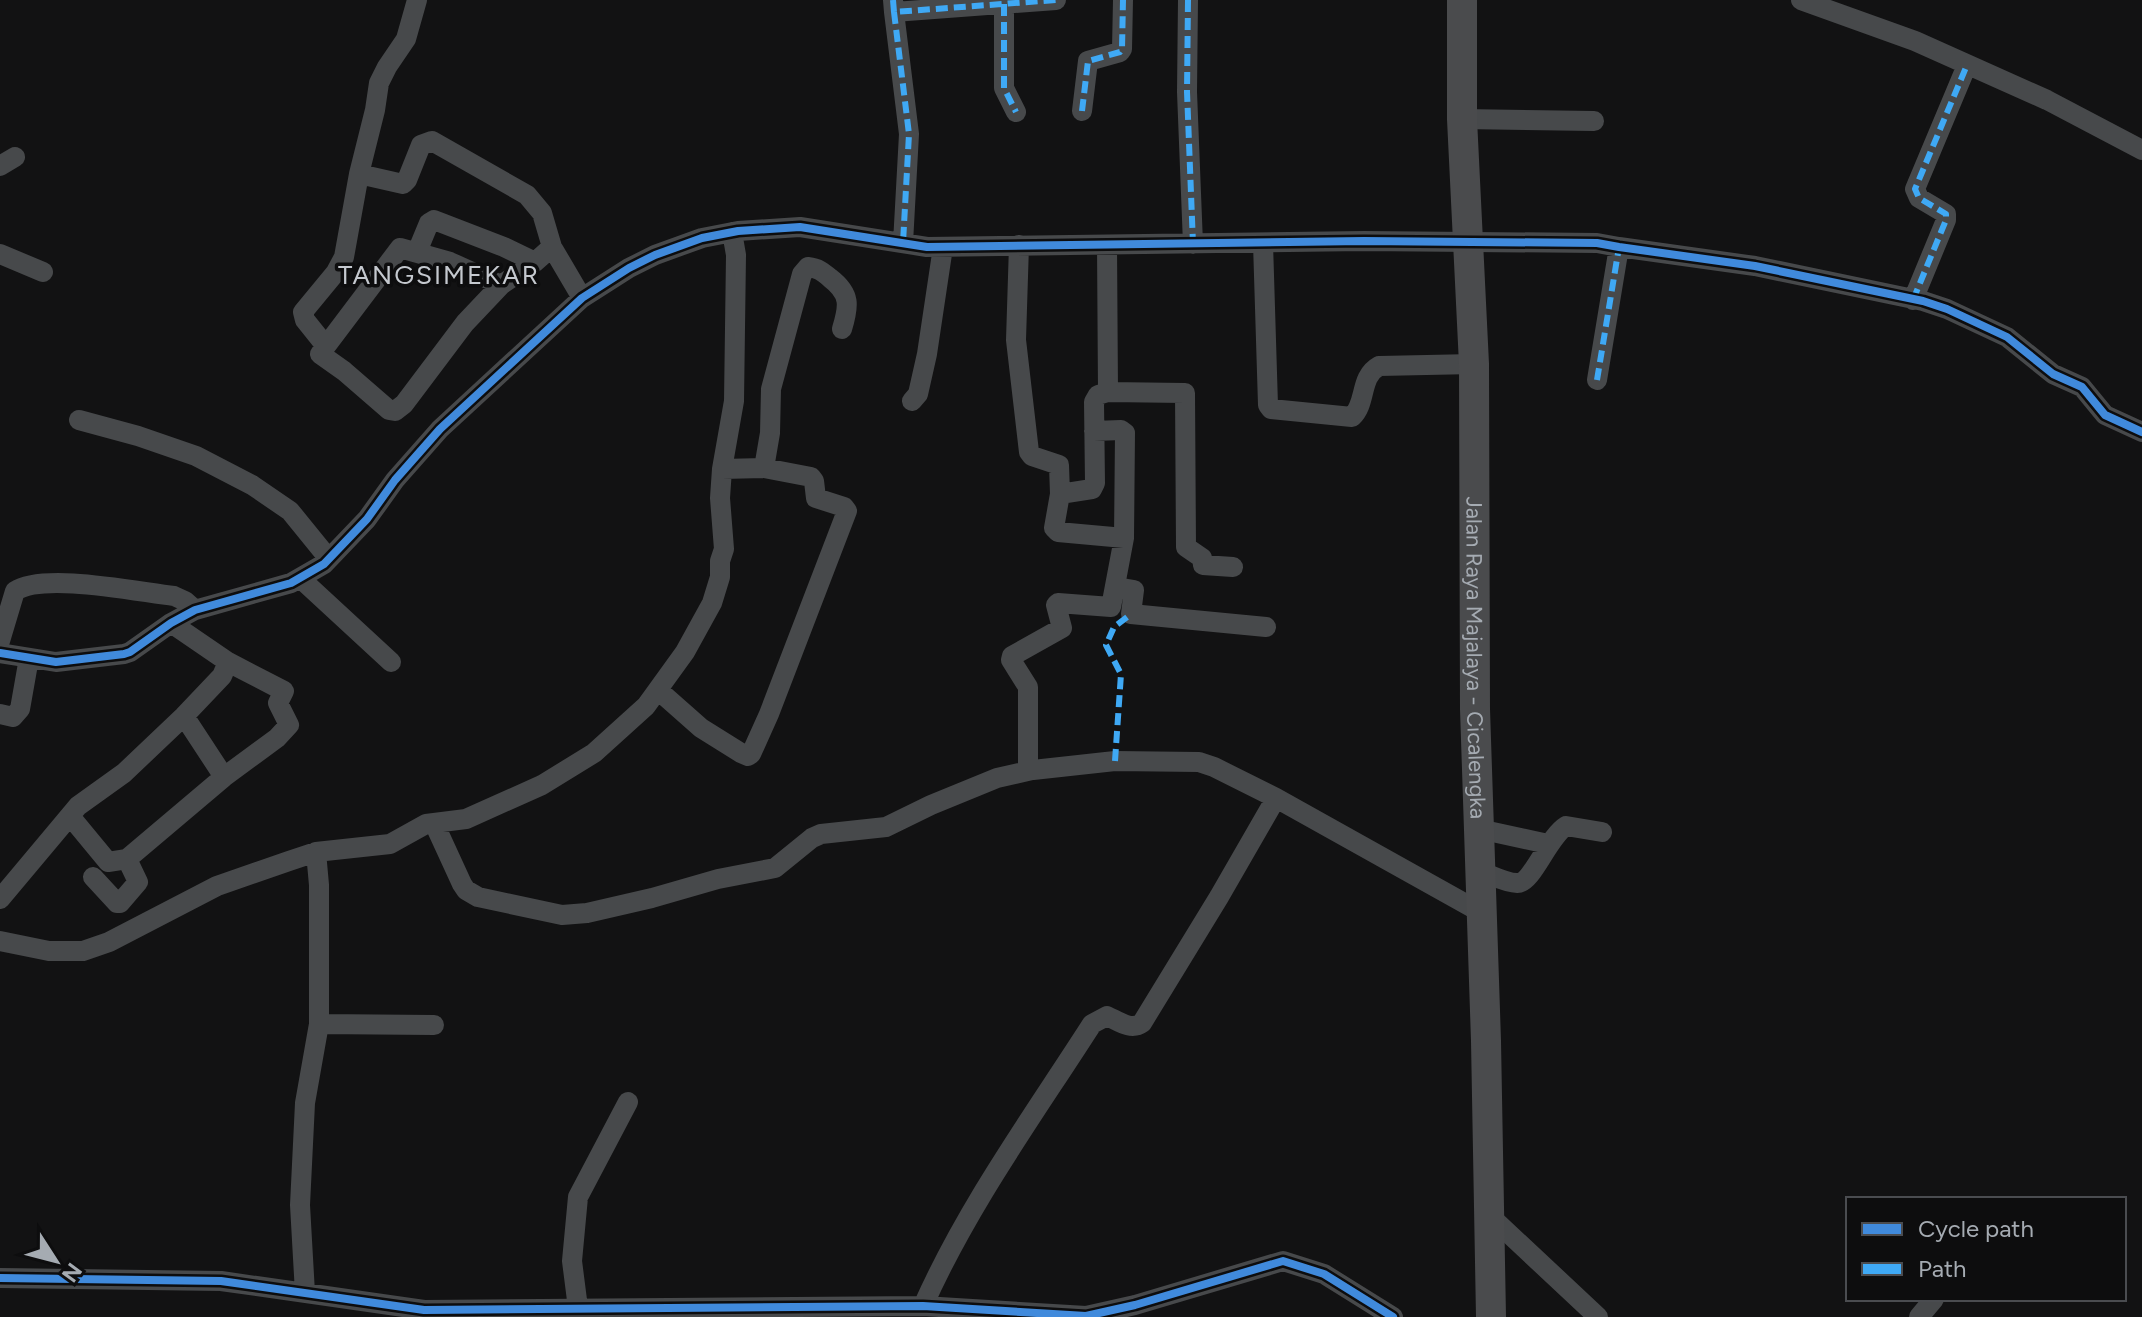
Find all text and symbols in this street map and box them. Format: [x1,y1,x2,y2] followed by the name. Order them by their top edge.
[338,259,540,291] district label: TANGSIMEKAR
[1460,496,1492,819] street label: Jalan Raya Majalaya - Cicalengka
[1846,1197,2126,1301] legend
[1918,1214,2034,1243] text: Cycle path
[16,1221,96,1301] north arrow
[1918,1254,1966,1283] text: Path
[56,1258,88,1287] text: N

